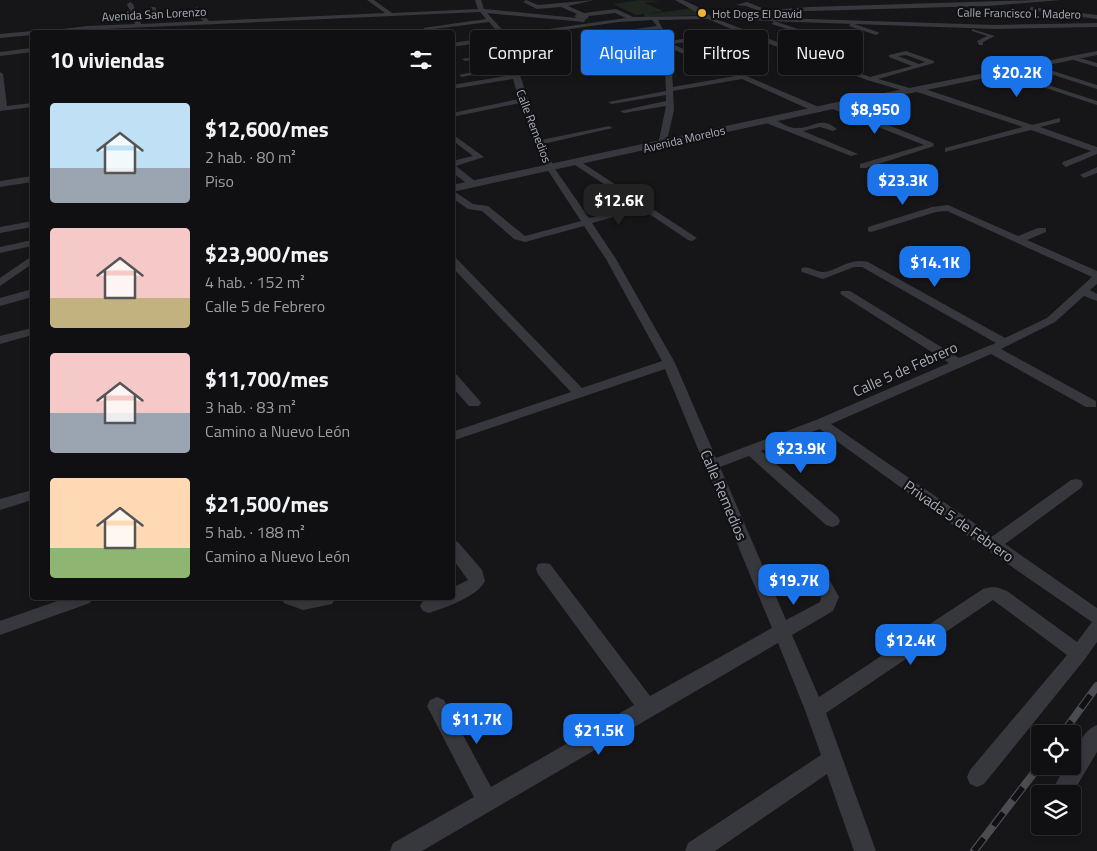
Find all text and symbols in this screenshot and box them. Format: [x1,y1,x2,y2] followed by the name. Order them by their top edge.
[101,2,207,26] street label: Avenida San Lorenzo
[957,2,1081,24] street label: Calle Francisco I. Madero
[712,4,802,23] place label: Hot Dogs El David
[696,7,708,19] marker: Hot Dogs El David
[470,30,571,75] chip: Comprar
[581,30,674,75] chip: Alquilar
[684,30,768,75] chip: Filtros
[778,30,863,75] chip: Nuevo
[50,44,164,76] text: 10 viviendas
[407,46,435,74] icon: filters
[976,56,1058,98] pin: $20.2K
[992,60,1042,84] text: $20.2K
[511,87,557,166] street label: Calle Remedios
[834,92,916,135] pin: $8,950
[850,97,900,121] text: $8,950
[205,113,329,145] text: $12,600/mes
[641,120,727,158] street label: Avenida Morelos
[90,123,150,183] icon: home
[205,145,296,169] text: 2 hab. · 80 m²
[862,164,944,206] pin: $23.3K
[878,168,928,192] text: $23.3K
[205,169,234,193] text: Piso
[578,184,660,226] pin: $12.6K
[594,188,644,212] text: $12.6K
[205,238,329,270] text: $23,900/mes
[894,246,976,288] pin: $14.1K
[90,248,150,308] icon: home
[910,250,960,274] text: $14.1K
[205,270,305,294] text: 4 hab. · 152 m²
[205,294,325,318] text: Calle 5 de Febrero
[849,336,961,402] street label: Calle 5 de Febrero
[205,363,329,395] text: $11,700/mes
[90,373,150,433] icon: home
[205,395,296,419] text: 3 hab. · 83 m²
[205,419,350,443] text: Camino a Nuevo León
[760,432,842,474] pin: $23.9K
[776,436,826,460] text: $23.9K
[695,446,753,544] street label: Calle Remedios
[899,474,1019,568] street label: Privada 5 de Febrero
[205,488,329,520] text: $21,500/mes
[90,498,150,558] icon: home
[205,520,305,544] text: 5 hab. · 188 m²
[205,544,350,568] text: Camino a Nuevo León
[753,564,835,606] pin: $19.7K
[769,568,819,592] text: $19.7K
[870,624,952,666] pin: $12.4K
[886,628,936,652] text: $12.4K
[436,702,518,745] pin: $11.7K
[452,707,502,731] text: $11.7K
[558,714,640,756] pin: $21.5K
[574,718,624,742] text: $21.5K
[1031,725,1081,835] map controls
[1031,725,1081,775] button: locate
[1031,785,1081,835] button: layers

